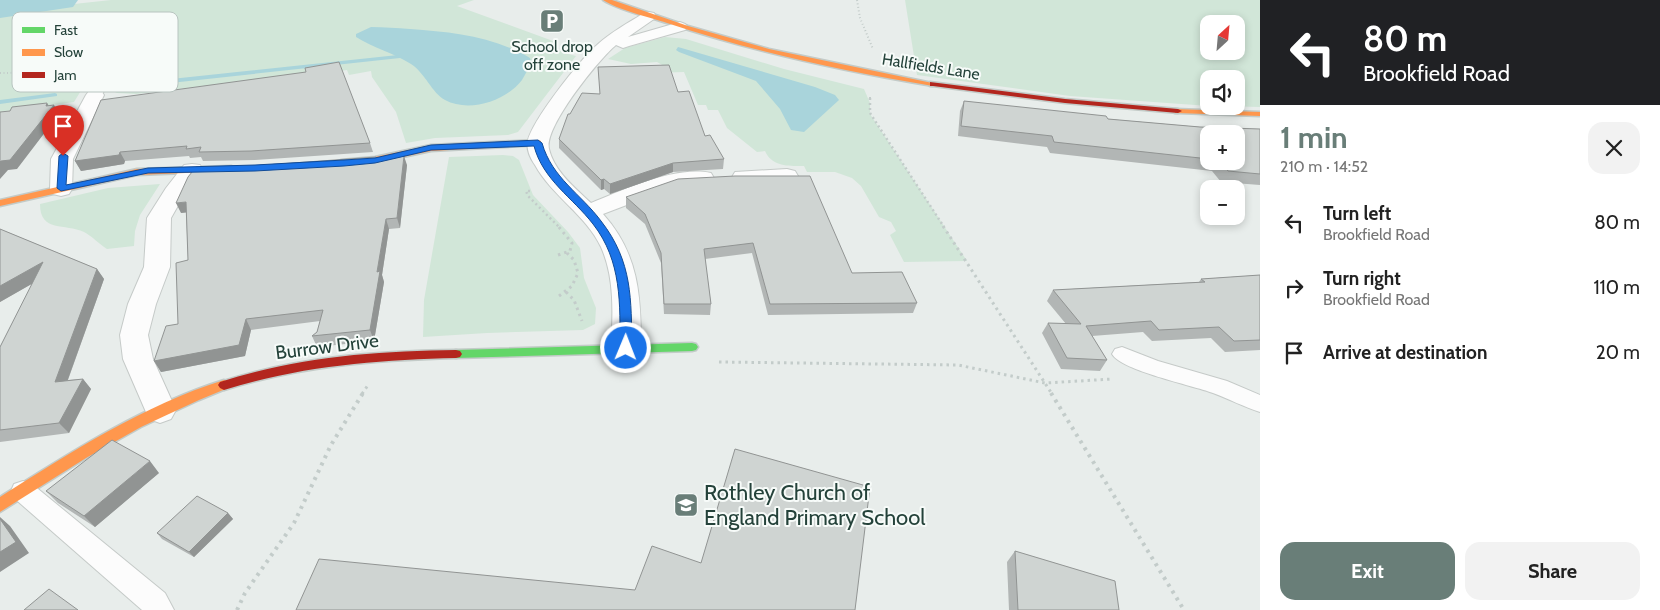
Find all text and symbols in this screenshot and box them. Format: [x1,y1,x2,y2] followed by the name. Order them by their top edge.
[539,8,565,34] parking icon: School drop off zone
[12,12,178,92] legend
[1200,15,1245,60] north arrow
[1200,15,1245,225] map controls
[1363,17,1447,60] text: 80 m
[1280,20,1345,85] icon: left
[54,21,78,39] text: Fast
[511,37,593,74] place label: School drop off zone
[54,43,83,61] text: Slow
[881,49,981,84] street label: Hallfields Lane
[1363,60,1510,87] text: Brookfield Road
[53,66,76,84] text: Jam
[1200,70,1245,115] button: sound
[42,105,84,156] pin
[49,112,77,140] icon: arrive
[1280,119,1348,156] text: 1 min
[1588,122,1640,174] button: close
[1200,125,1245,170] button: +
[1280,157,1368,176] text: 210 m · 14:52
[1200,180,1245,225] button: −
[1323,202,1391,225] text: Turn left
[1280,209,1308,237] icon: left
[1594,211,1640,234] text: 80 m
[1323,225,1430,244] text: Brookfield Road
[1323,267,1401,290] text: Turn right
[1280,274,1308,302] icon: right
[1593,276,1640,299] text: 110 m
[1323,290,1430,309] text: Brookfield Road
[599,321,651,373] position arrow
[274,329,380,364] street label: Burrow Drive
[1280,339,1308,367] icon: arrive
[1323,341,1487,364] text: Arrive at destination
[1596,341,1640,364] text: 20 m
[704,479,926,531] place label: Rothley Church of England Primary School
[673,492,699,518] school or university icon: Rothley Church of England Primary School
[1280,542,1455,600] button: Exit
[1465,542,1640,600] button: Share

